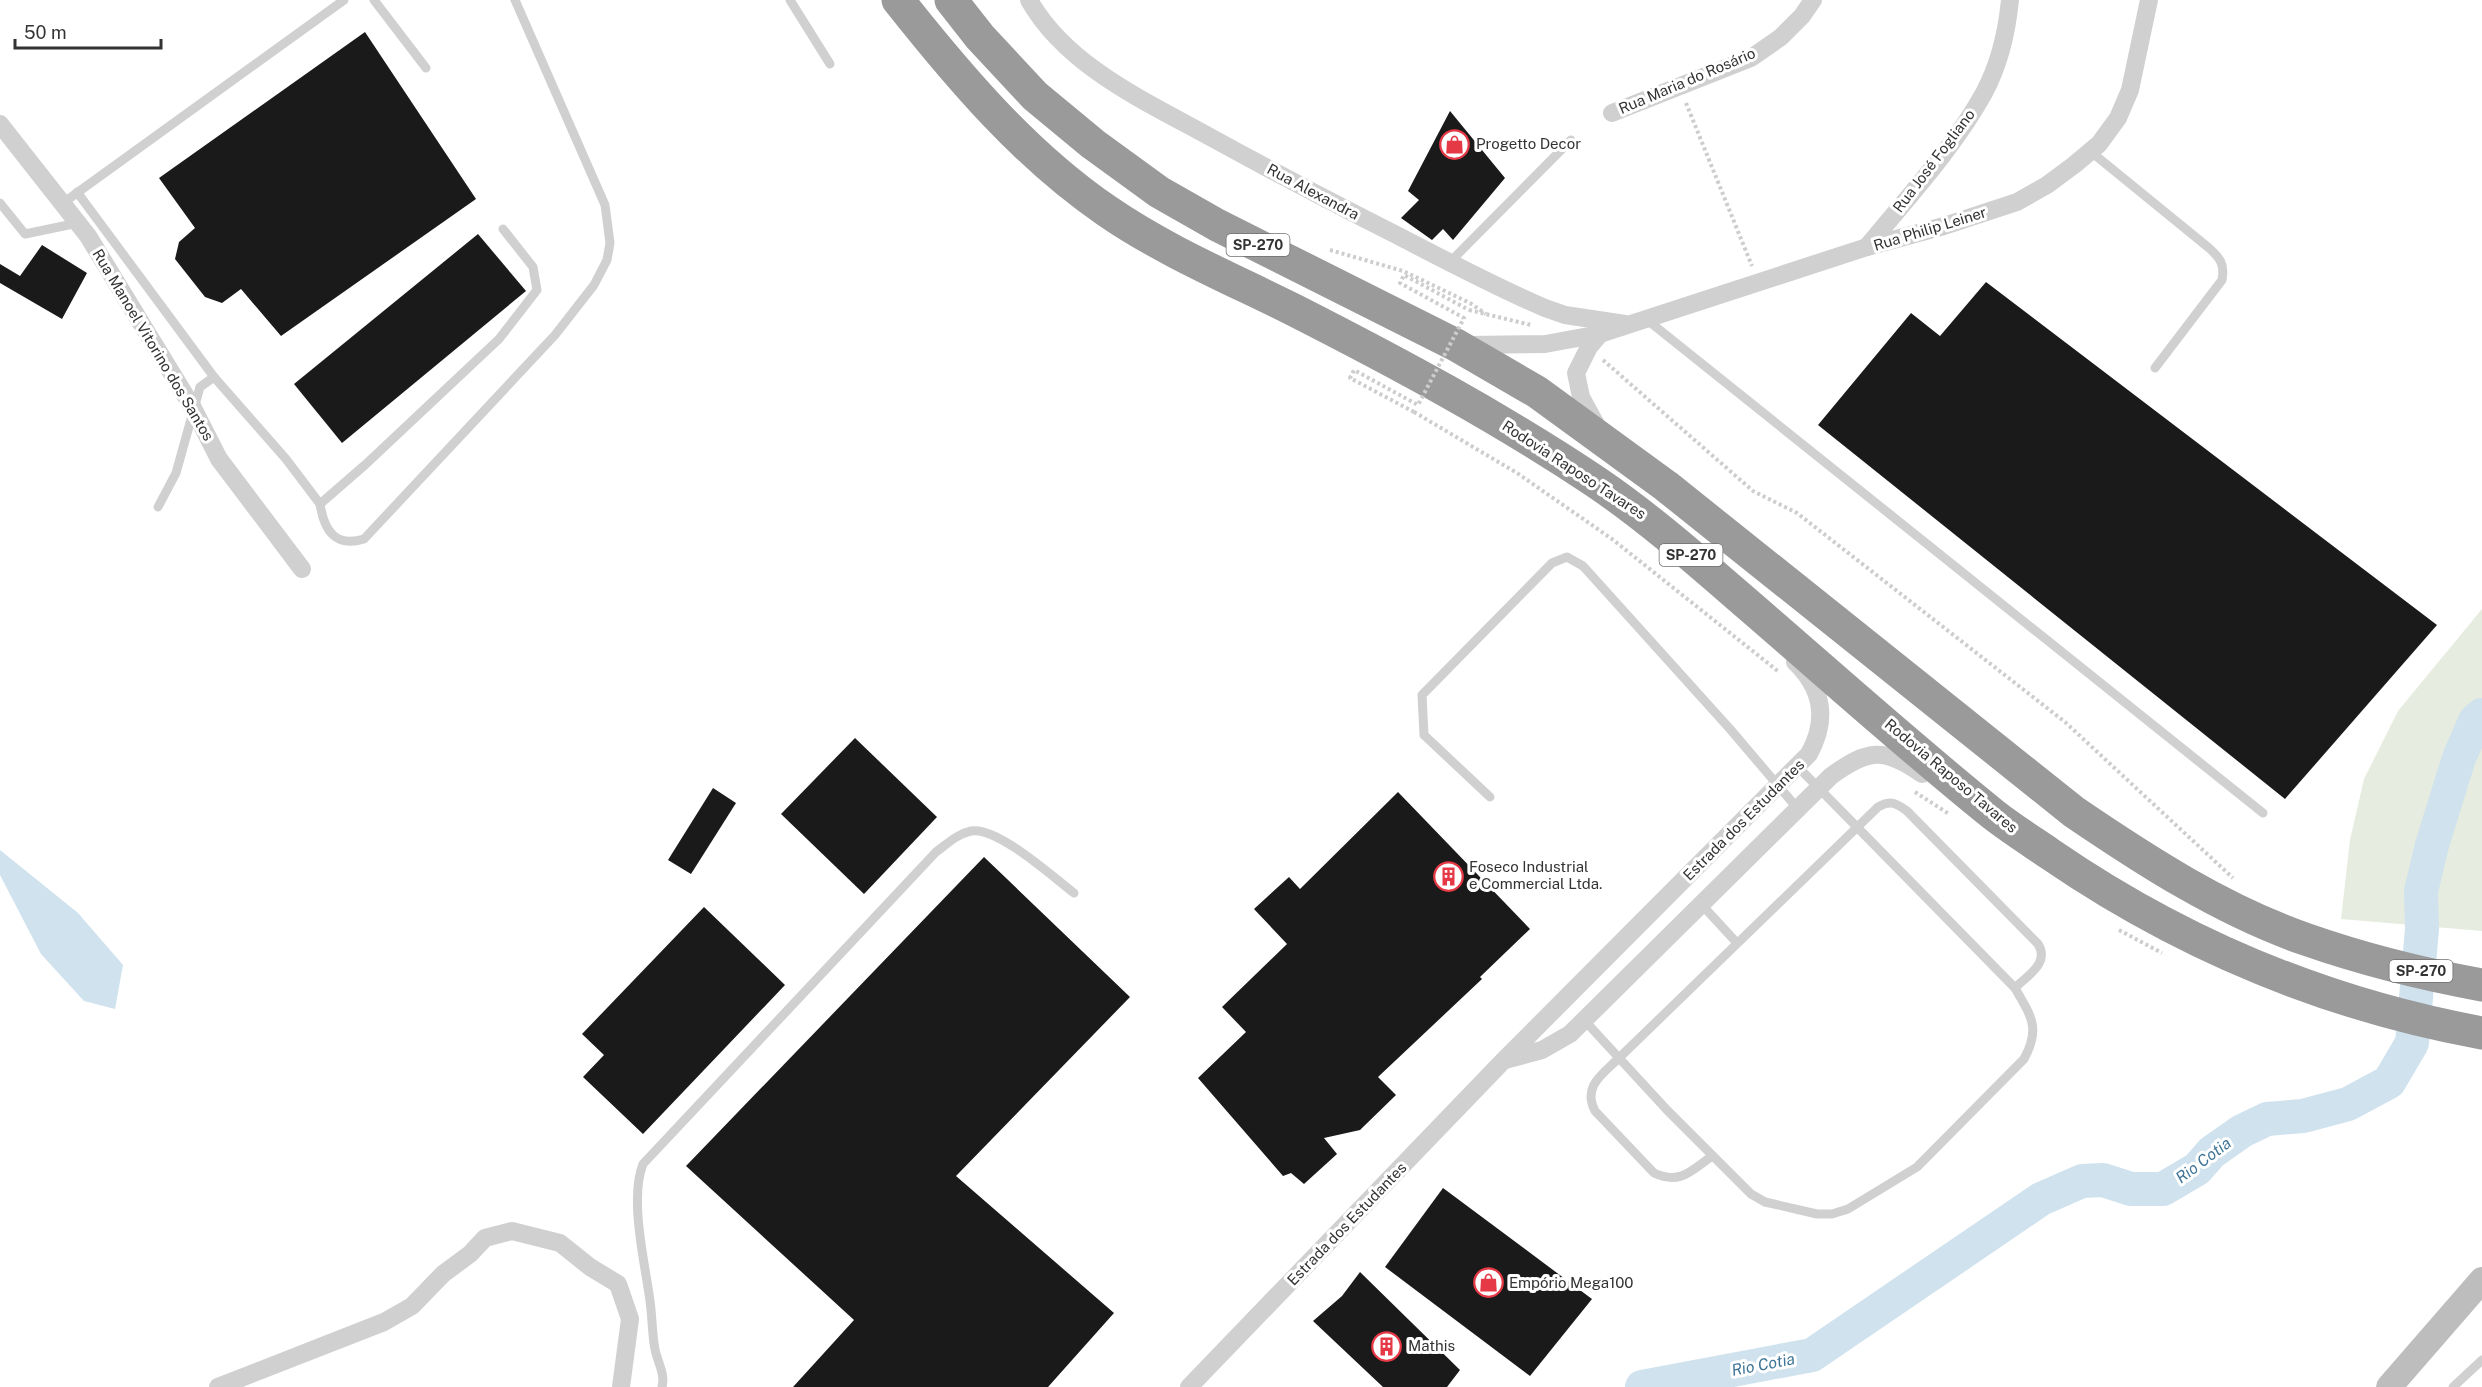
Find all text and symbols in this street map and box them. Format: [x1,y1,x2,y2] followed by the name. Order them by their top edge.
[15,12,160,50] scale bar
[24,22,67,43] text: 50 m
[1616,44,1758,117] street label: Rua Maria do Rosário
[1889,106,1978,216] street label: Rua José Fogliano
[1439,128,1471,160] shop icon: Progetto Decor
[1476,135,1581,152] place label: Progetto Decor
[1264,160,1362,223] street label: Rua Alexandra
[1871,203,1988,254] street label: Rua Philip Leiner
[1226,234,1290,256] road number: SP-270
[89,246,218,444] street label: Rua Manoel Vitorino dos Santos
[1499,417,1649,522] street label: Rodovia Raposo Tavares
[1660,544,1722,566] road number: SP-270
[1882,715,2021,836] street label: Rodovia Raposo Tavares
[1680,756,1808,884] street label: Estrada dos Estudantes
[1469,858,1602,892] place label: Foseco Industrial e Commercial Ltda.
[1432,860,1464,892] building icon: Foseco Industrial e Commercial Ltda.
[2390,960,2452,982] road number: SP-270
[2172,1134,2235,1187] water label: Rio Cotia
[1284,1159,1410,1288] street label: Estrada dos Estudantes
[1472,1267,1504,1299] shop icon: Empório Mega100
[1509,1274,1634,1291] place label: Empório Mega100
[1371,1330,1403,1362] building icon: Mathis
[1408,1337,1455,1354] place label: Mathis
[1730,1349,1796,1380] water label: Rio Cotia

